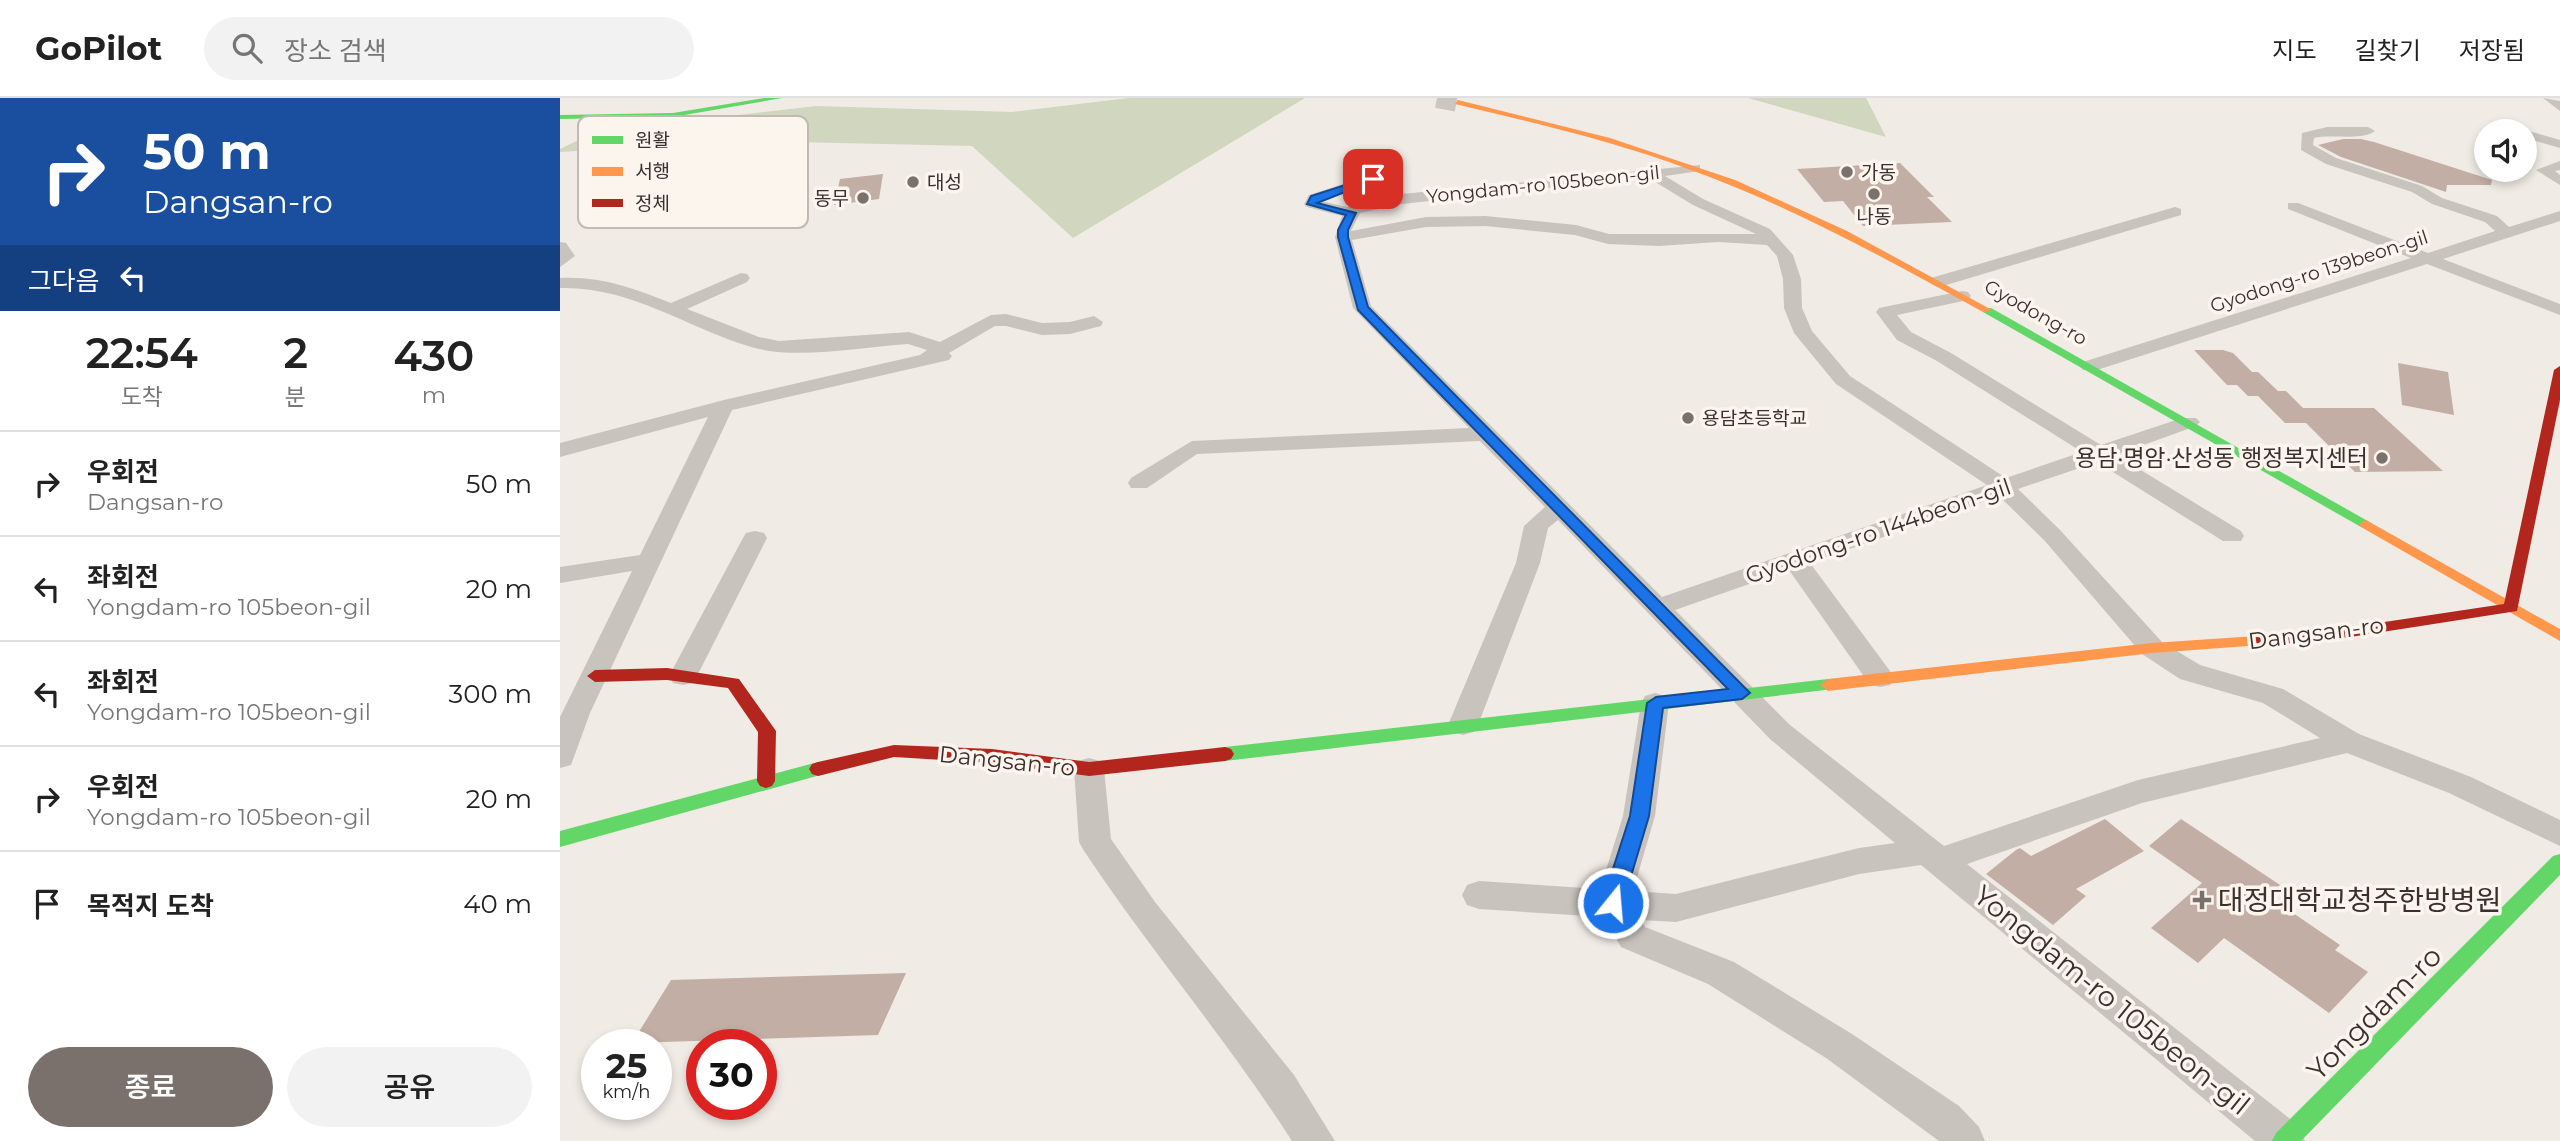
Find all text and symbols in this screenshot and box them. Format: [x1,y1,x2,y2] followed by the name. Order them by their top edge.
[204,17,694,80] search box
[35,28,162,68] text: GoPilot
[228,29,266,67] icon: search
[284,35,387,67] text: 장소 검색
[2272,36,2317,65] text: 지도
[2355,36,2421,65] text: 길찾기
[2459,36,2525,65] text: 저장됨
[578,116,808,228] legend
[2474,119,2537,182] map controls
[2474,119,2537,182] button: sound
[143,122,271,181] text: 50 m
[28,126,119,217] icon: right
[635,129,670,152] text: 원활
[1343,149,1403,209] pin
[635,160,670,183] text: 서행
[1354,160,1392,198] icon: arrive
[1425,161,1661,208] street label: Yongdam-ro 105beon-gil
[1861,161,1896,184] place label: 가동
[1839,164,1855,180] marker: 가동
[927,171,962,194] place label: 대성
[905,174,921,190] marker: 대성
[143,182,333,221] text: Dangsan-ro
[1866,186,1882,202] marker: 나동
[814,187,849,210] place label: 동무
[855,190,871,206] marker: 동무
[635,192,670,215] text: 정체
[1857,205,1891,228] place label: 나동
[2207,225,2431,318] street label: Gyodong-ro 139beon-gil
[114,259,152,297] icon: left
[28,265,100,297] text: 그다음
[1980,275,2091,350] street label: Gyodong-ro
[86,327,198,379] text: 22:54
[283,327,308,379] text: 2
[394,330,474,382] text: 430
[422,381,446,409] text: m
[121,383,163,411] text: 도착
[285,383,306,411] text: 분
[1702,407,1807,430] place label: 용담초등학교
[1680,410,1696,426] marker: 용담초등학교
[2075,444,2368,472] place label: 용담·명암·산성동 행정복지센터
[2374,450,2390,466] marker: 용담·명암·산성동 행정복지센터
[87,456,159,488] text: 우회전
[28,465,66,503] icon: right
[466,468,532,500] text: 50 m
[1741,472,2015,590] street label: Gyodong-ro 144beon-gil
[87,488,223,516] text: Dangsan-ro
[87,561,159,593] text: 좌회전
[28,570,66,608] icon: left
[466,573,532,605] text: 20 m
[87,593,371,621] text: Yongdam-ro 105beon-gil
[2247,611,2385,655] street label: Dangsan-ro
[87,666,159,698] text: 좌회전
[28,675,66,713] icon: left
[449,678,532,710] text: 300 m
[87,698,371,726] text: Yongdam-ro 105beon-gil
[938,740,1076,782] street label: Dangsan-ro
[87,771,159,803] text: 우회전
[28,780,66,818] icon: right
[466,783,532,815] text: 20 m
[87,803,371,831] text: Yongdam-ro 105beon-gil
[1576,866,1650,940] position arrow
[1967,878,2257,1122] street label: Yongdam-ro 105beon-gil
[2218,883,2501,917] place label: 대정대학교청주한방병원
[28,885,66,923] icon: arrive
[463,888,532,920] text: 40 m
[87,890,214,922] text: 목적지 도착
[2192,890,2212,910] marker: 대정대학교청주한방병원
[2300,939,2448,1087] street label: Yongdam-ro
[686,1029,777,1120] speed limit sign: 30
[606,1044,647,1087] text: 25
[28,1047,273,1127] button: 종료
[287,1047,532,1127] button: 공유
[602,1081,651,1103] text: km/h

